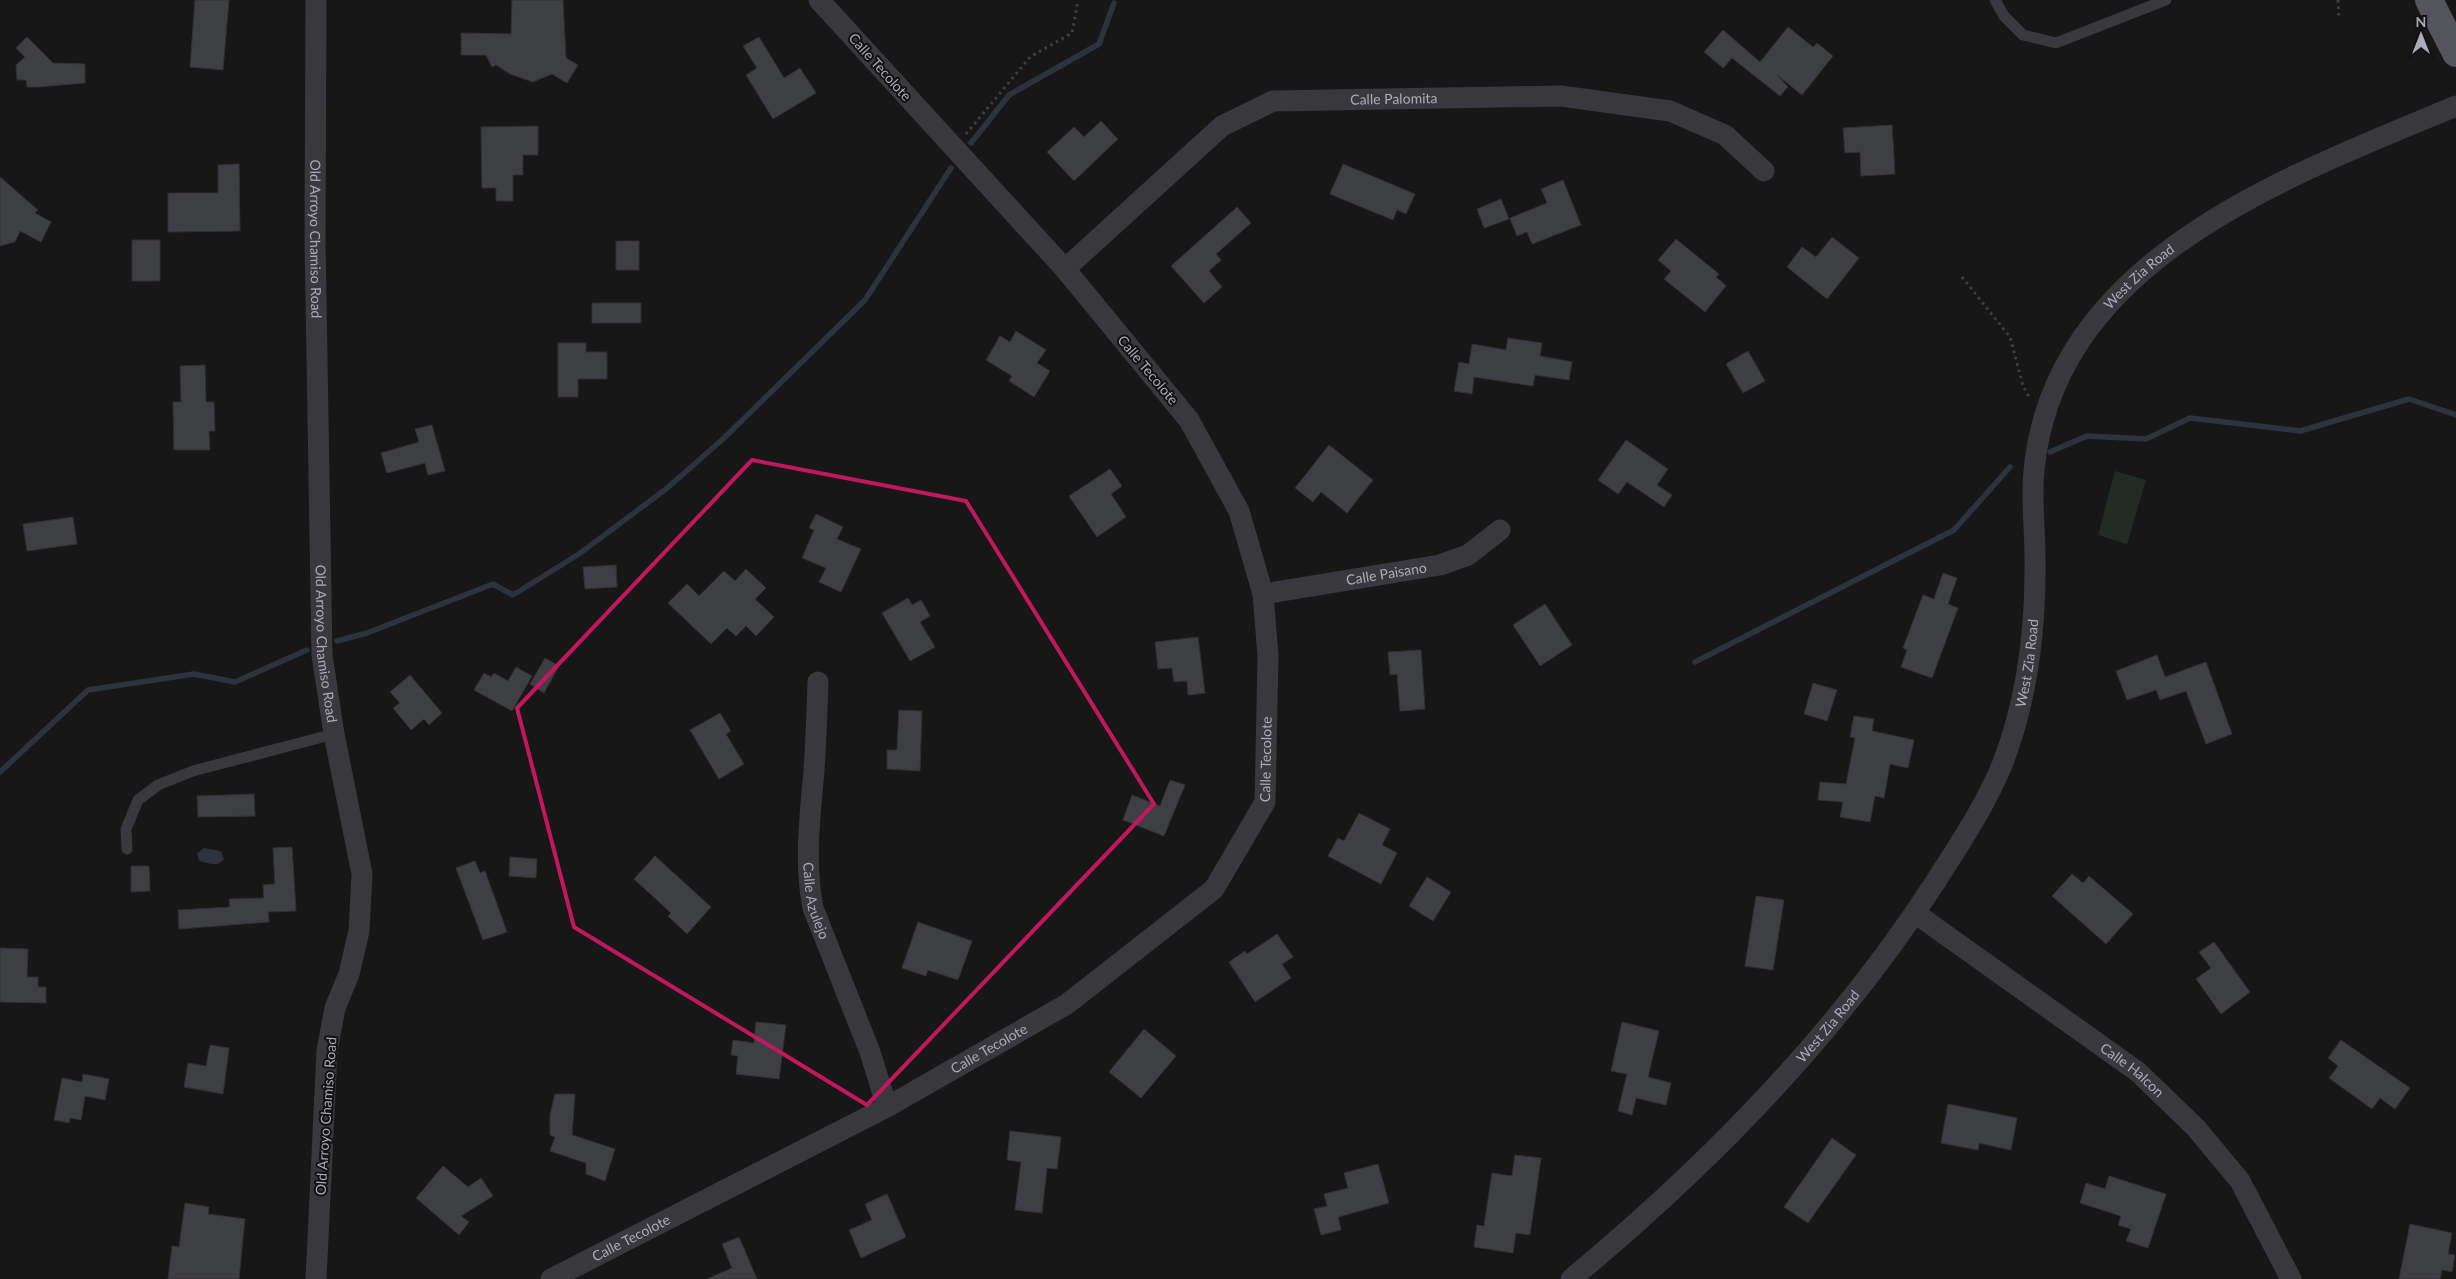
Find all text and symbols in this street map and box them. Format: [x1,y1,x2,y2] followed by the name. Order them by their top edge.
[2396,10,2446,60] north arrow
[2416,13,2426,30] text: N
[845,29,915,104] street label: Calle Tecolote
[1350,89,1438,108] street label: Calle Palomita
[307,160,325,319] street label: Old Arroyo Chamiso Road
[2100,240,2177,312] street label: West Zia Road
[1114,331,1182,408] street label: Calle Tecolote
[1345,558,1428,588] street label: Calle Paisano
[312,564,341,724] street label: Old Arroyo Chamiso Road
[2011,618,2041,709] street label: West Zia Road
[1256,716,1275,802] street label: Calle Tecolote
[800,862,834,942] street label: Calle Azulejo
[1793,986,1863,1066] street label: West Zia Road
[947,1020,1030,1077] street label: Calle Tecolote
[311,1036,340,1196] street label: Old Arroyo Chamiso Road
[2097,1039,2168,1100] street label: Calle Halcon
[589,1210,673,1265] street label: Calle Tecolote

